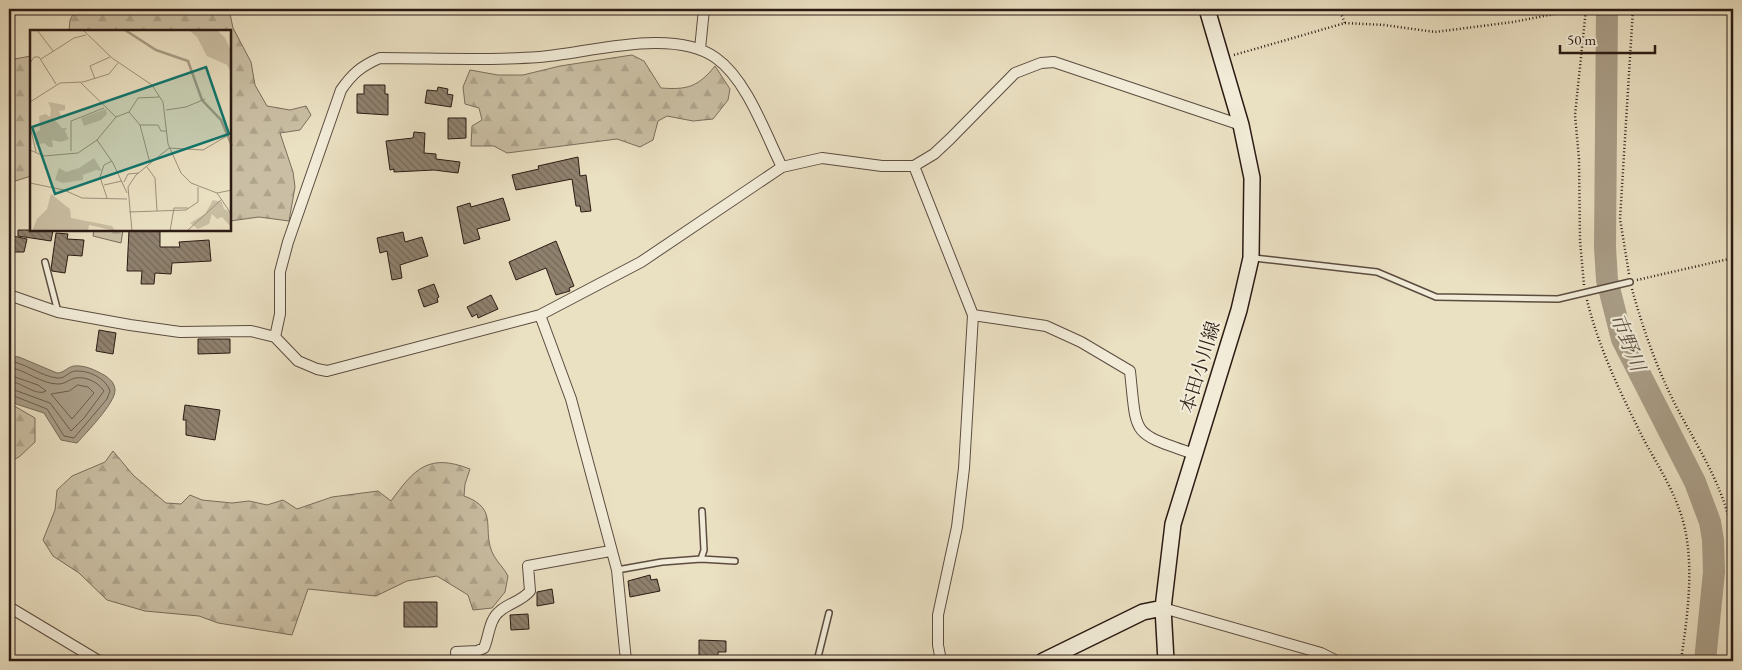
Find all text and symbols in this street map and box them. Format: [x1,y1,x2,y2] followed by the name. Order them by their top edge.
[1560,22,1654,54] scale bar
[30,30,231,231] inset map
[1567,30,1596,49] text: 50 m
[1605,309,1652,377] water label: 市野川
[1174,318,1226,416] street label: 本田小川線

